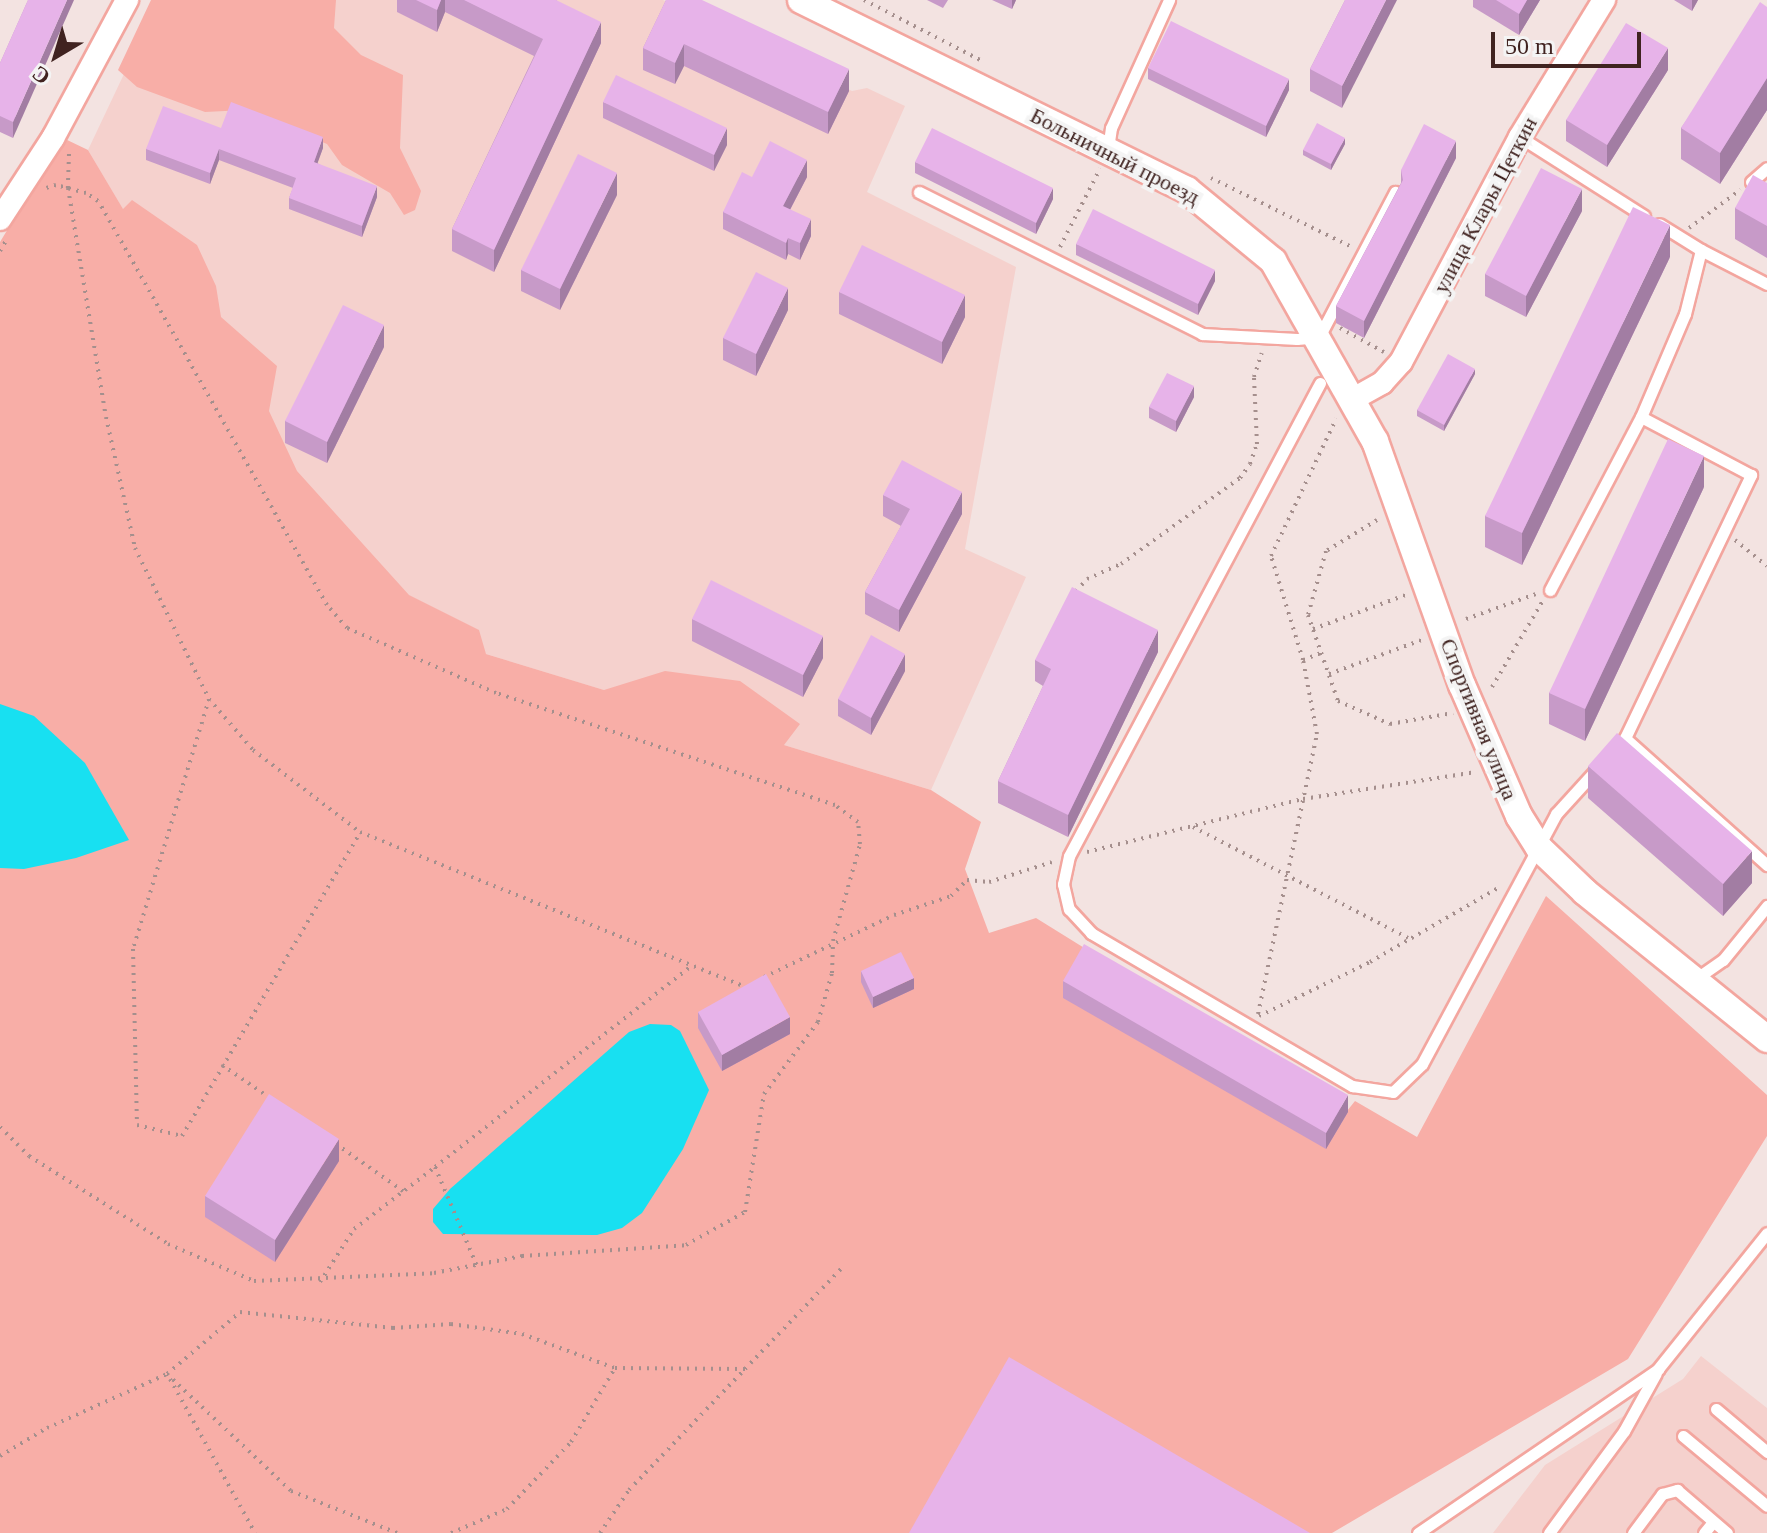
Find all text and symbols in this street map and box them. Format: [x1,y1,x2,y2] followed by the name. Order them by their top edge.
[16,16,96,96] north arrow
[1495,16,1645,66] scale bar
[1505,33,1554,59] text: 50 m
[27,61,55,90] text: С
[1026,102,1204,210] street label: Больничный проезд
[1427,112,1543,298] street label: улица Клары Цеткин
[1435,635,1523,803] street label: Спортивная улица

